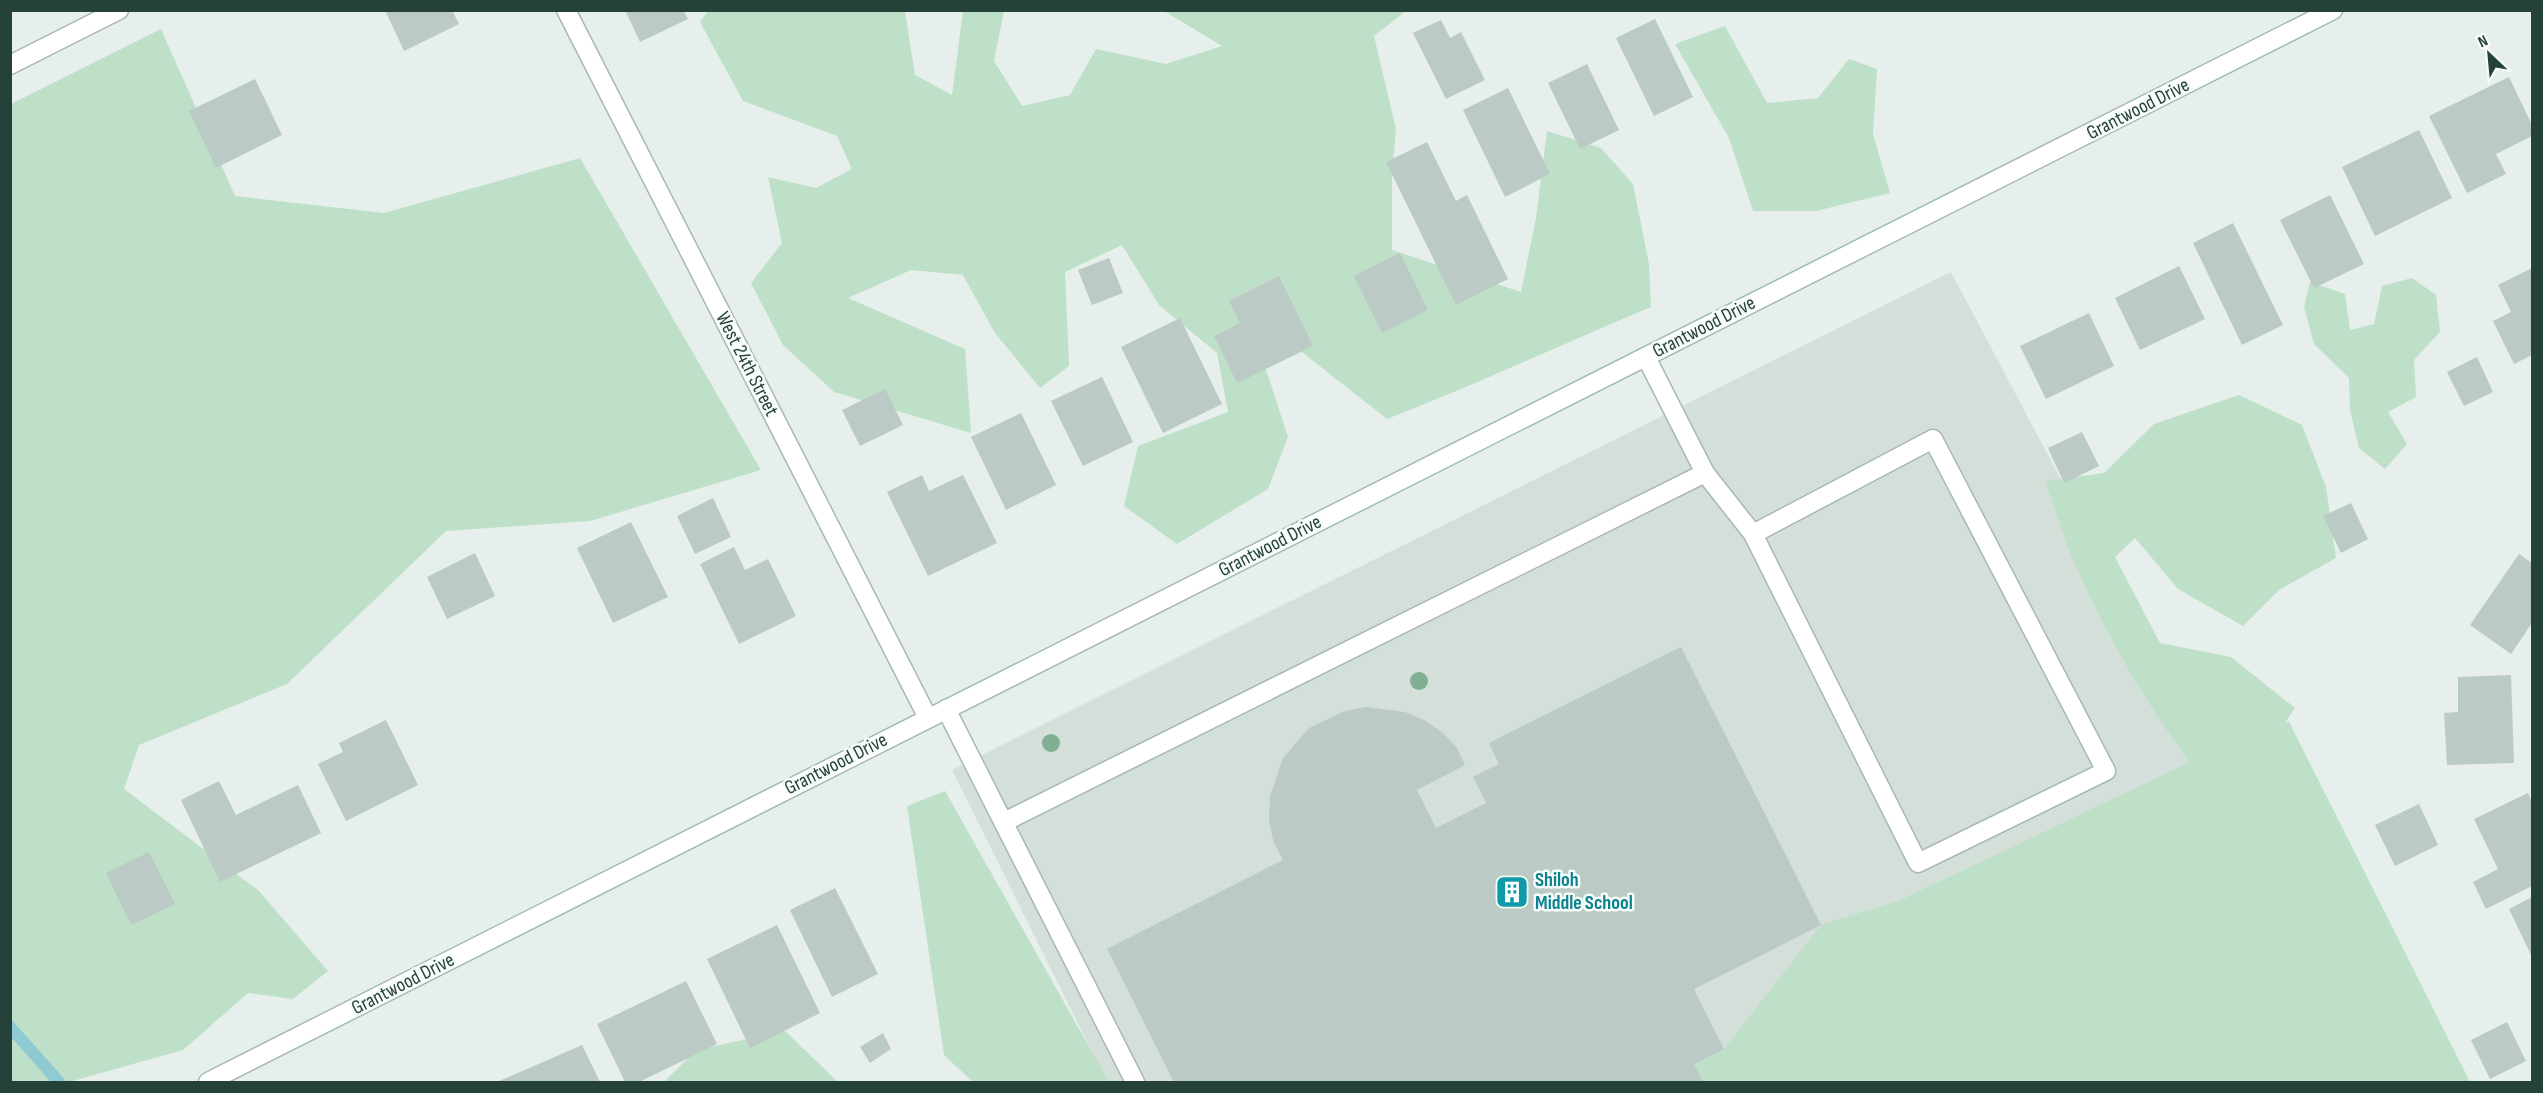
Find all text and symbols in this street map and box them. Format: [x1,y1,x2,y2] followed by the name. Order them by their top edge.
[2459,24,2519,84] north arrow
[2475,31,2491,52] text: N
[2083,73,2193,145] street label: Grantwood Drive
[1649,291,1759,363] street label: Grantwood Drive
[710,308,784,420] street label: West 24th Street
[1215,510,1325,582] street label: Grantwood Drive
[781,728,891,800] street label: Grantwood Drive
[1535,868,1633,915] place label: Shiloh Middle School
[1494,874,1530,910] building icon: Shiloh Middle School
[348,948,458,1020] street label: Grantwood Drive

